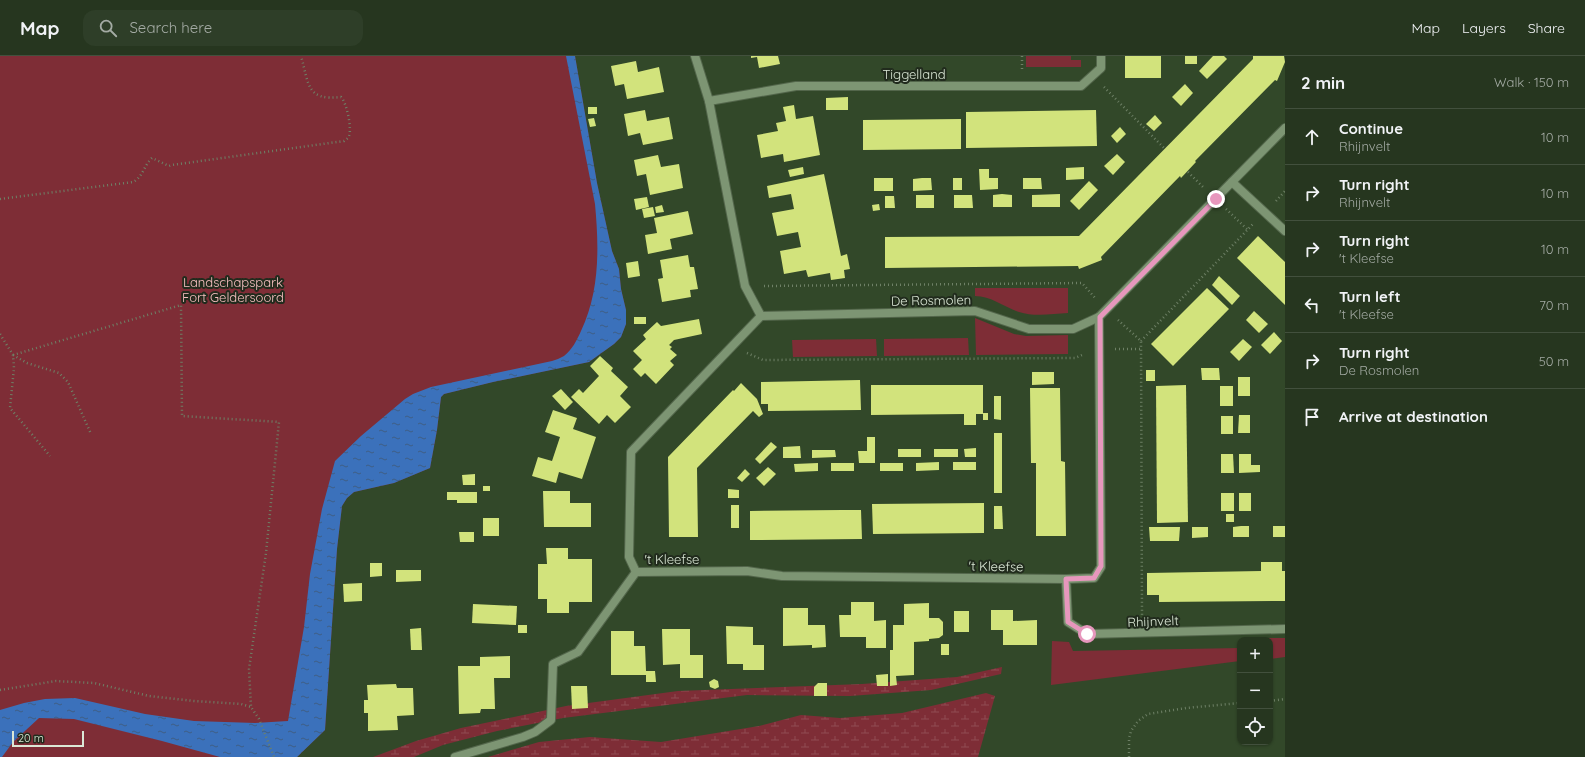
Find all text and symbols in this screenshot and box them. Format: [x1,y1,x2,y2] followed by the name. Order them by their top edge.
[83,10,363,46] search box
[20,16,59,40] text: Map
[97,17,119,39] icon: search
[129,18,212,37] text: Search here
[1411,19,1440,37] text: Map
[1462,19,1506,37] text: Layers
[1528,19,1565,37] text: Share
[882,66,946,82] street label: Tiggelland
[1301,72,1345,93] text: 2 min
[1494,74,1569,90] text: Walk · 150 m
[1339,119,1403,138] text: Continue
[1301,126,1323,148] icon: ahead
[1541,129,1569,145] text: 10 m
[1339,138,1390,154] text: Rhijnvelt
[1339,175,1410,194] text: Turn right
[1301,182,1323,204] icon: right
[1541,185,1569,201] text: 10 m
[1207,190,1225,208] route end
[1339,194,1390,210] text: Rhijnvelt
[1339,231,1410,250] text: Turn right
[1301,238,1323,260] icon: right
[1541,241,1569,257] text: 10 m
[1339,250,1394,266] text: 't Kleefse
[182,274,284,305] park label: Landschapspark Fort Geldersoord
[1339,287,1401,306] text: Turn left
[891,291,971,309] street label: De Rosmolen
[1301,294,1323,316] icon: left
[1539,297,1569,313] text: 70 m
[1339,306,1394,322] text: 't Kleefse
[1339,343,1410,362] text: Turn right
[1301,350,1323,372] icon: right
[1539,353,1569,369] text: 50 m
[1339,362,1419,378] text: De Rosmolen
[1301,406,1323,428] icon: arrive
[1339,407,1488,426] text: Arrive at destination
[645,551,699,567] street label: 't Kleefse
[968,558,1024,574] street label: 't Kleefse
[1127,612,1179,630] street label: Rhijnvelt
[1078,625,1096,643] route start
[1237,637,1273,745] map controls
[1237,637,1273,673] button: +
[1237,673,1273,709] button: −
[1237,709,1273,745] button: locate
[12,729,84,748] scale bar
[18,731,44,745] text: 20 m

